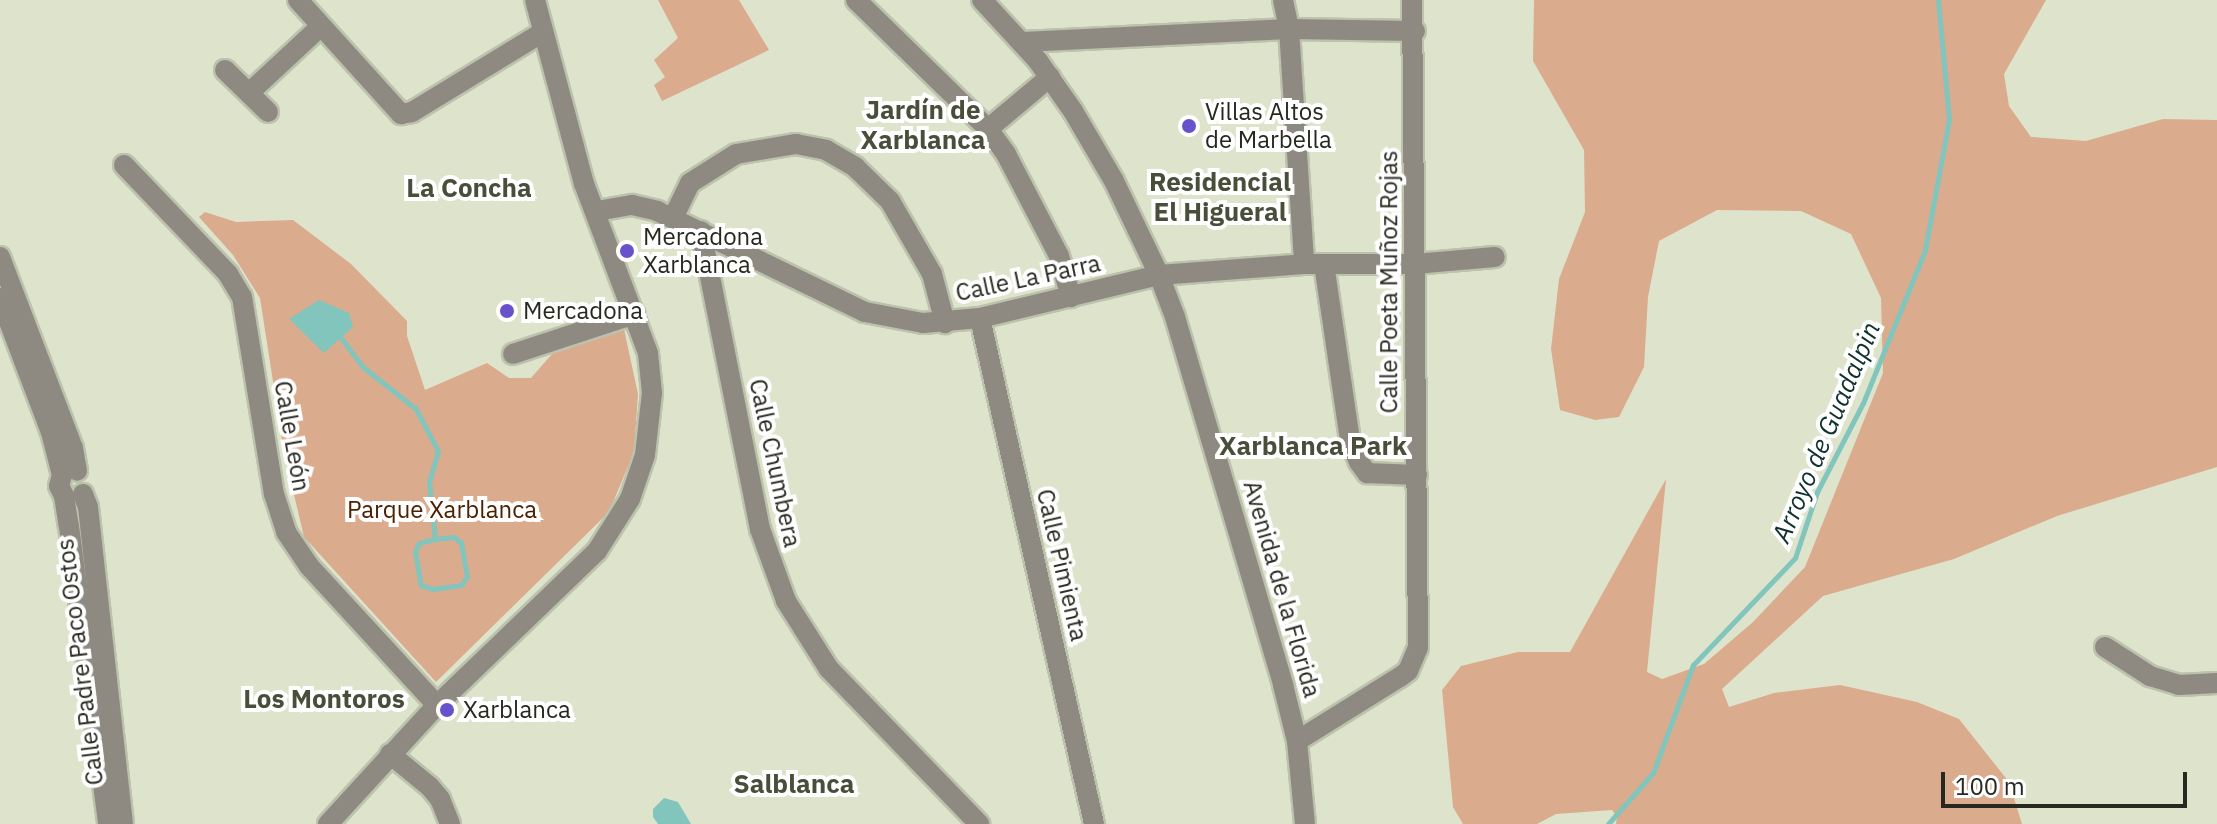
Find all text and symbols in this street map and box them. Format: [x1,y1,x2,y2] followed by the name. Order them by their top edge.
[861,94,985,156] district label: Jardín de Xarblanca
[1205,98,1332,154] place label: Villas Altos de Marbella
[1180,117,1198,135] marker: Villas Altos de Marbella
[1375,151,1403,413] street label: Calle Poeta Muñoz Rojas
[1149,166,1291,228] district label: Residencial El Higueral
[406,172,532,204] district label: La Concha
[643,223,763,279] place label: Mercadona Xarblanca
[618,242,636,260] marker: Mercadona Xarblanca
[953,249,1103,307] street label: Calle La Parra
[523,297,643,325] place label: Mercadona
[498,302,516,320] marker: Mercadona
[1765,317,1887,547] water label: Arroyo de Guadalpin
[743,376,807,550] street label: Calle Chumbera
[268,379,316,493] street label: Calle León
[1219,430,1407,462] district label: Xarblanca Park
[1237,477,1327,701] street label: Avenida de la Florida
[1031,486,1093,644] street label: Calle Pimienta
[347,496,537,524] park label: Parque Xarblanca
[51,537,109,787] street label: Calle Padre Paco Ostos
[243,683,405,715] district label: Los Montoros
[463,696,571,724] place label: Xarblanca
[438,701,456,719] marker: Xarblanca
[1945,756,2191,806] scale bar
[733,768,855,800] district label: Salblanca
[1955,770,2025,802] text: 100 m

